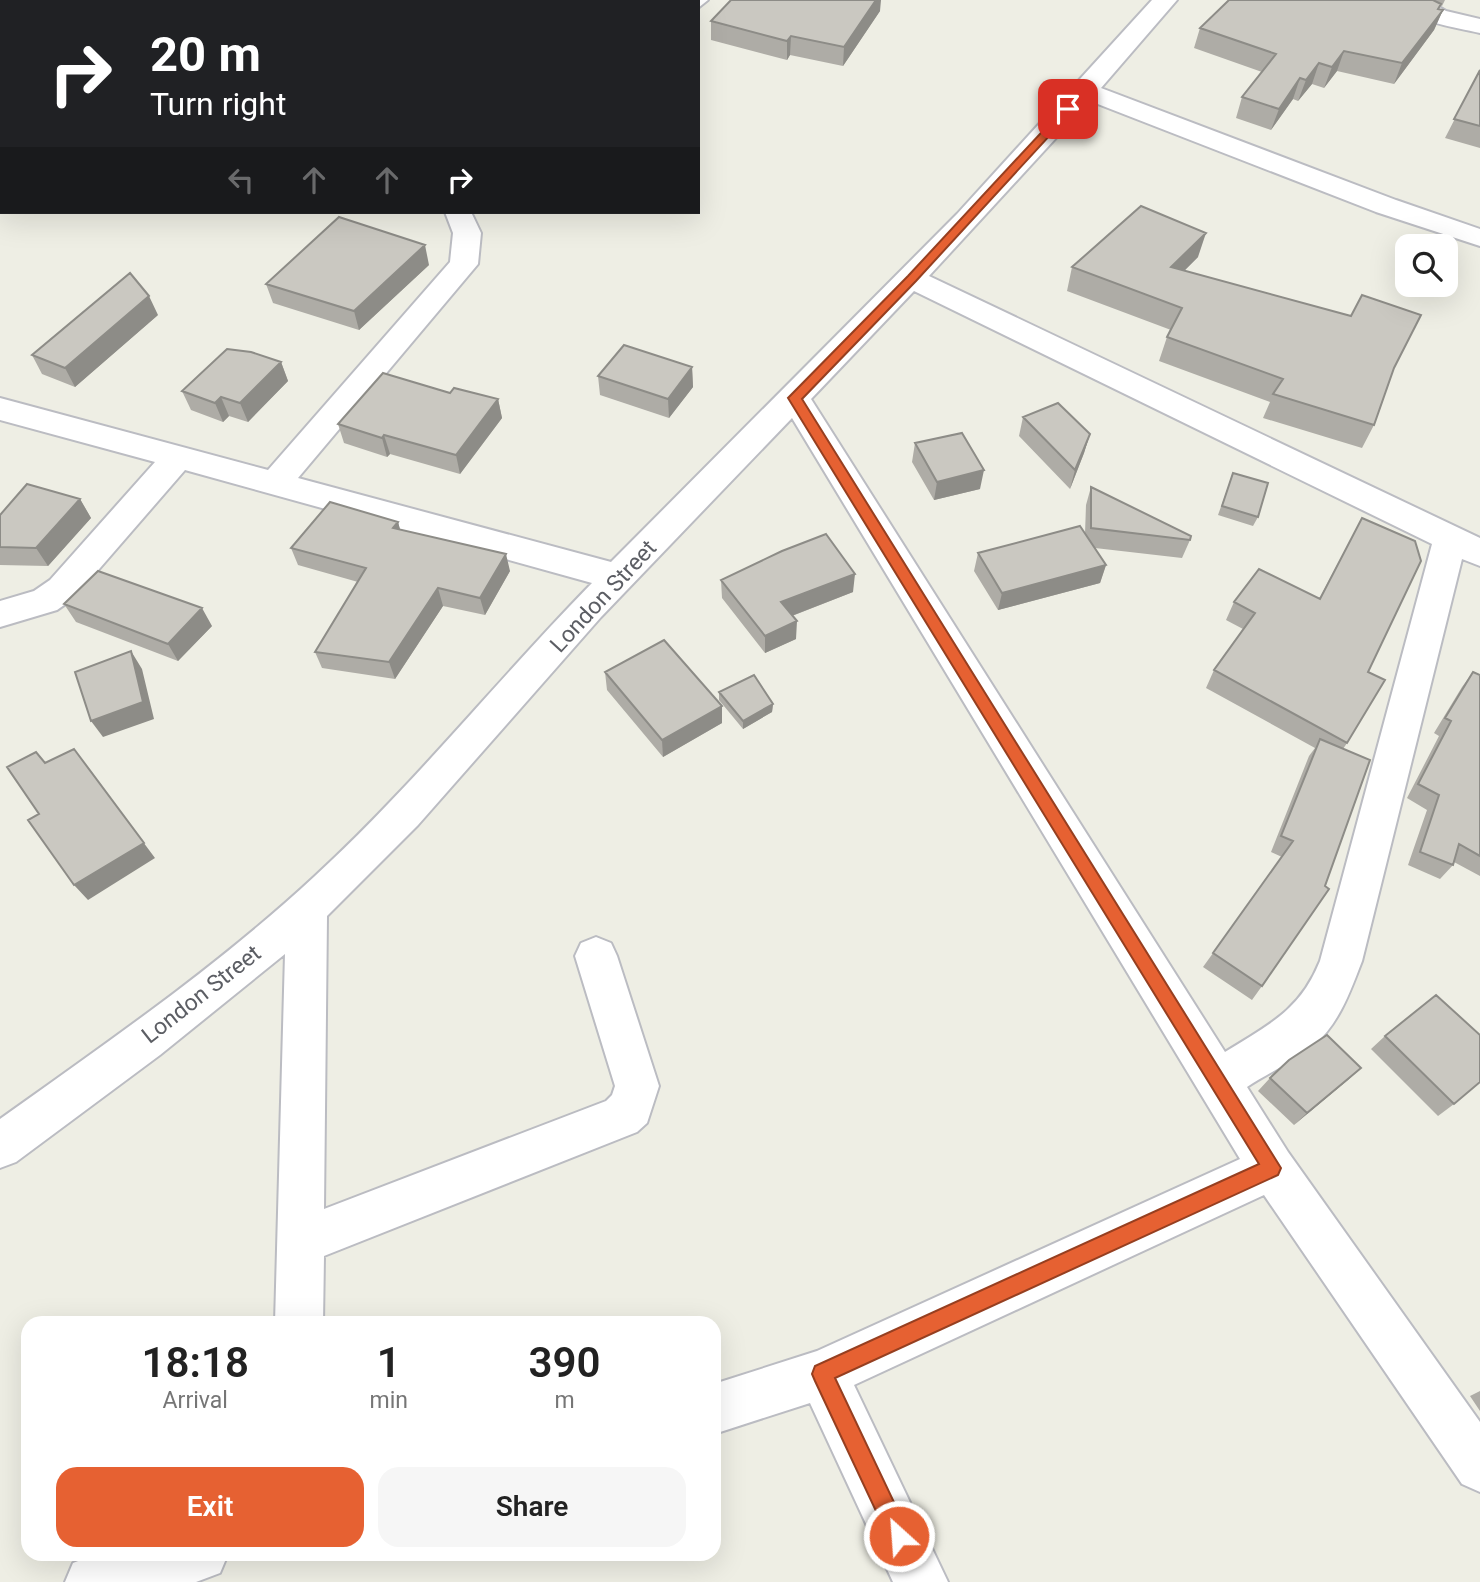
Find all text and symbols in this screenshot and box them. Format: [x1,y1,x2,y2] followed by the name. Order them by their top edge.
[150,26,261,83] text: 20 m
[35,28,126,119] icon: right
[1038,79,1098,139] pin
[150,85,286,123] text: Turn right
[1049,90,1087,128] icon: arrive
[222,161,260,199] icon: left
[295,161,333,199] icon: ahead
[368,161,406,199] icon: ahead
[441,161,479,199] icon: right
[1395,234,1458,297] map controls
[1395,234,1458,297] button: search
[545,535,662,658] street label: London Street
[136,940,266,1049] street label: London Street
[142,1338,249,1387] text: 18:18
[377,1338,401,1387] text: 1
[528,1338,600,1387] text: 390
[163,1387,228,1414] text: Arrival
[369,1387,408,1414] text: min
[554,1387,575,1414] text: m
[56,1467,364,1547] button: Exit
[378,1467,686,1547] button: Share
[862,1499,936,1573] position arrow

